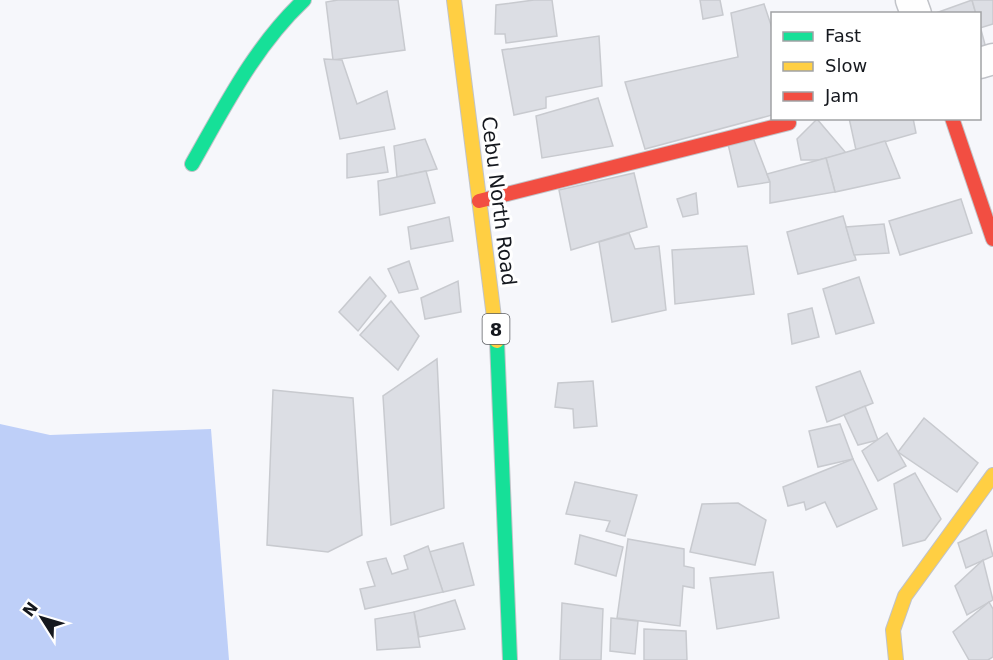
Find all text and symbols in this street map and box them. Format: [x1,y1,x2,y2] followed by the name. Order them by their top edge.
[771,12,981,120] legend
[825,25,861,46] text: Fast
[825,55,867,76] text: Slow
[824,85,859,106] text: Jam
[477,115,521,287] street label: Cebu North Road
[482,314,510,344] road number: 8
[12,588,72,648] north arrow
[19,598,42,620] text: N

